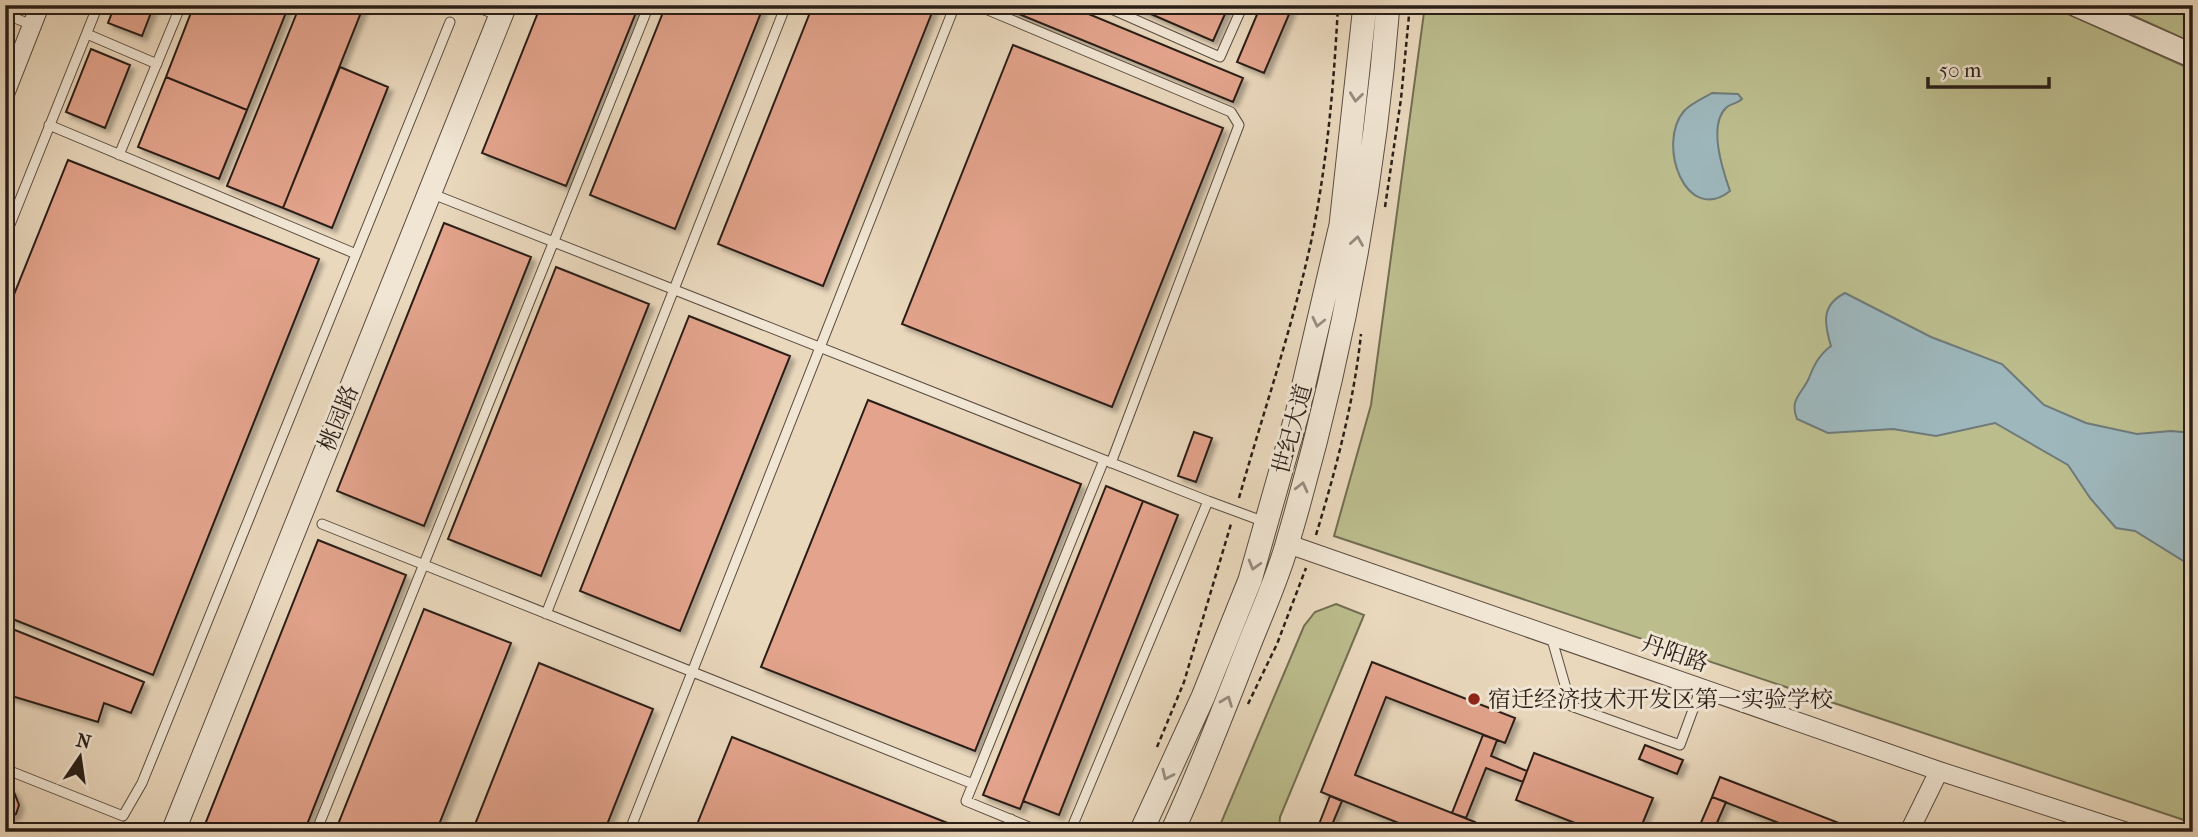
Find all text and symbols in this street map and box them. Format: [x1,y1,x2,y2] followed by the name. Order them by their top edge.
[1928,46,2049,90] scale bar
[1939,58,1982,82] text: 50 m
[1348,92,1363,103] one-way arrow
[1349,235,1364,247] one-way arrow
[1312,316,1327,328] one-way arrow
[313,381,364,455] street label: 桃园路
[1268,381,1317,477] street label: 世纪大道
[1294,481,1308,493] one-way arrow
[1248,559,1263,571] one-way arrow
[1638,629,1712,677] street label: 丹阳路
[1488,686,1833,713] place label: 宿迁经济技术开发区第一实验学校
[1466,691,1482,707] marker: 宿迁经济技术开发区第一实验学校
[1218,696,1232,708] one-way arrow
[46,722,116,792] north arrow
[74,729,94,754] text: N
[1161,768,1175,780] one-way arrow

